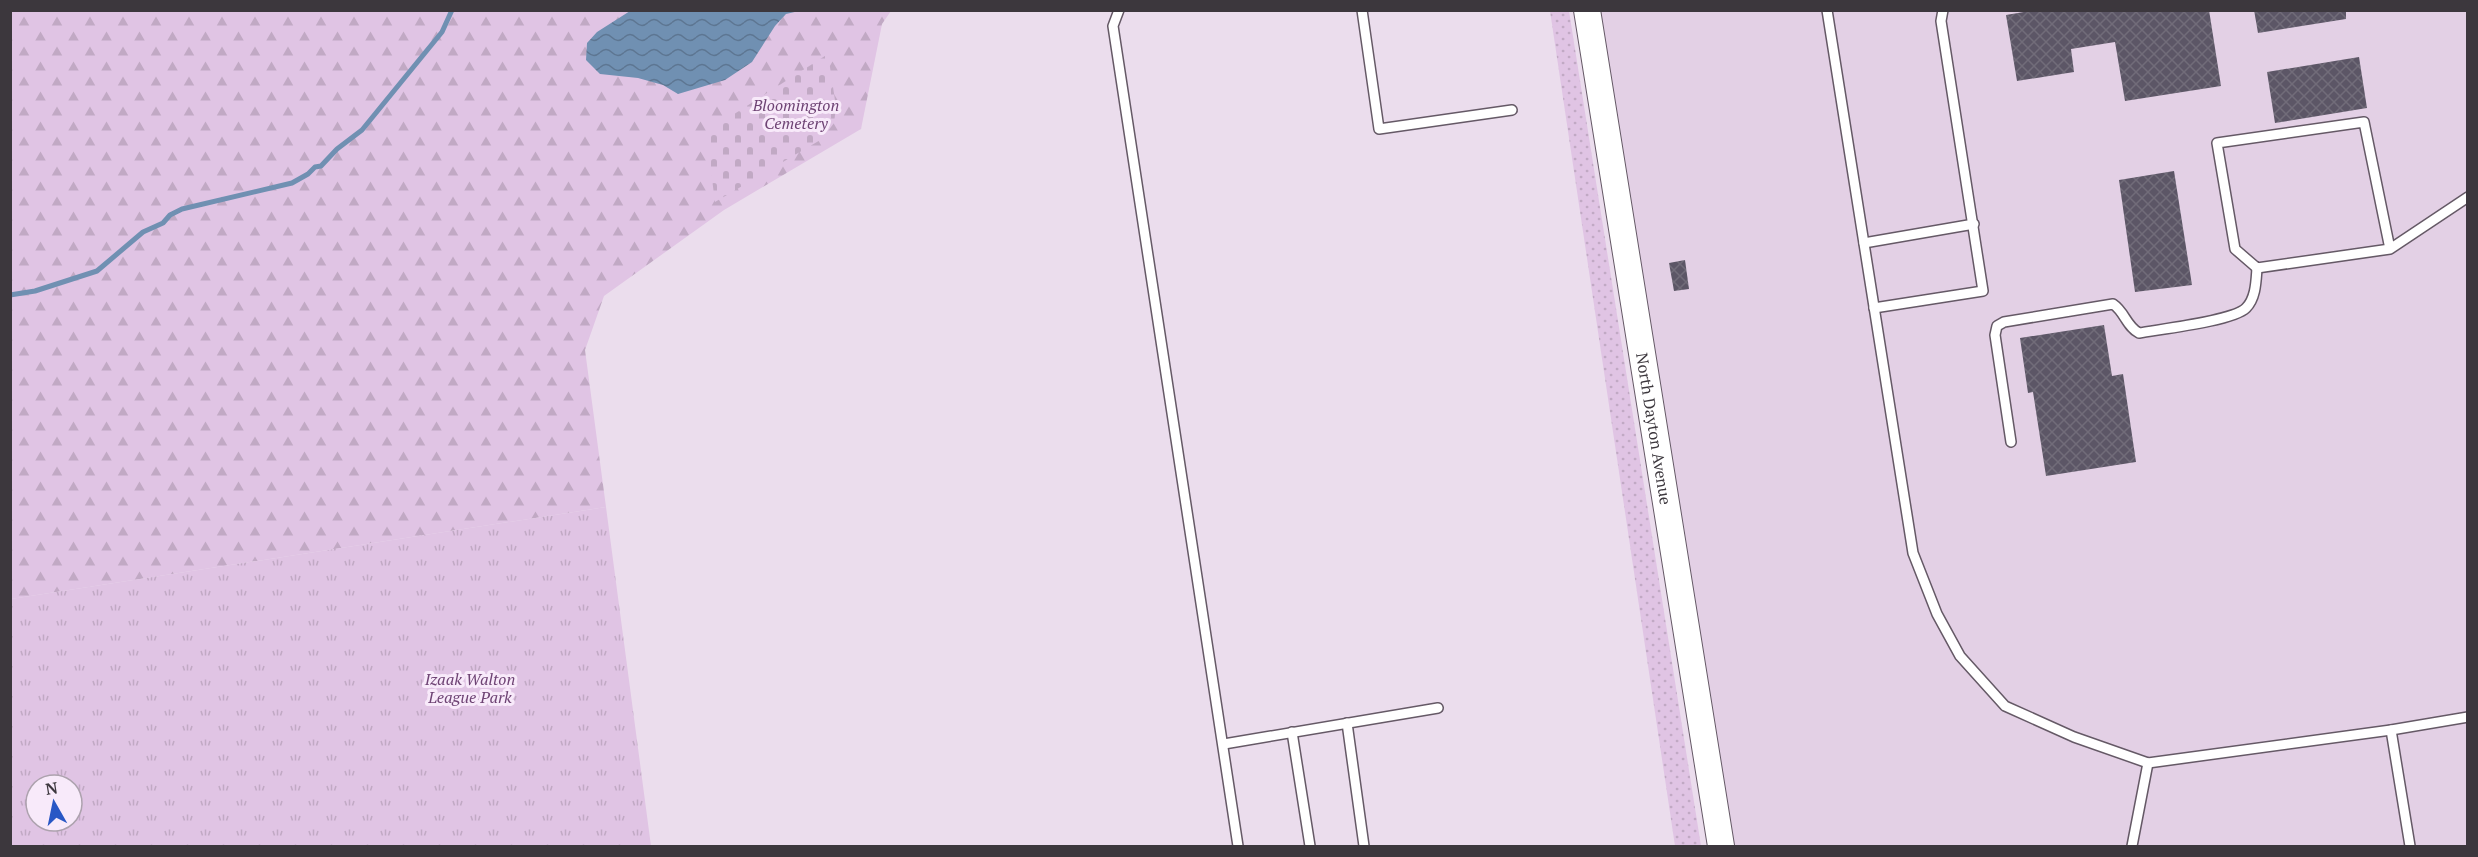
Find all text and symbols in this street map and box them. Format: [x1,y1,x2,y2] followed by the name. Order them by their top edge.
[752,94,839,134] park label: Bloomington Cemetery
[1631,351,1677,506] street label: North Dayton Avenue
[424,668,515,708] park label: Izaak Walton League Park
[24,773,84,833] north arrow
[44,776,59,800] text: N

